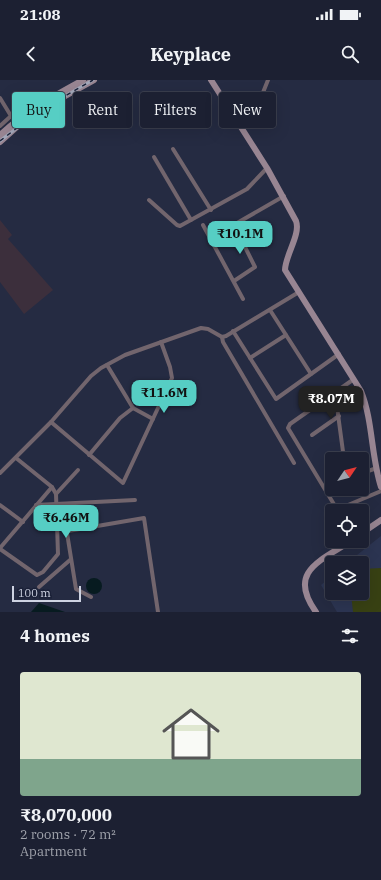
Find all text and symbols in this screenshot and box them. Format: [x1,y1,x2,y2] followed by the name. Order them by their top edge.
[20,5,61,24] text: 21:08
[20,43,42,65] icon: back
[150,43,231,66] text: Keyplace
[339,43,361,65] icon: search
[12,92,65,128] chip: Buy
[73,92,132,128] chip: Rent
[140,92,211,128] chip: Filters
[219,92,276,128] chip: New
[207,221,273,255] pin: ₹10.1M
[216,225,264,242] text: ₹10.1M
[131,380,197,414] pin: ₹11.6M
[140,384,188,401] text: ₹11.6M
[298,386,364,420] pin: ₹8.07M
[307,390,355,407] text: ₹8.07M
[325,452,369,496] north arrow
[325,452,369,600] map controls
[325,504,369,548] button: locate
[33,505,99,539] pin: ₹6.46M
[42,509,90,526] text: ₹6.46M
[325,556,369,600] button: layers
[12,584,81,603] scale bar
[18,586,51,600] text: 100 m
[20,625,90,647] text: 4 homes
[339,625,361,647] icon: filters
[155,698,227,770] icon: home
[20,804,112,826] text: ₹8,070,000
[20,826,116,843] text: 2 rooms · 72 m²
[20,843,87,860] text: Apartment

